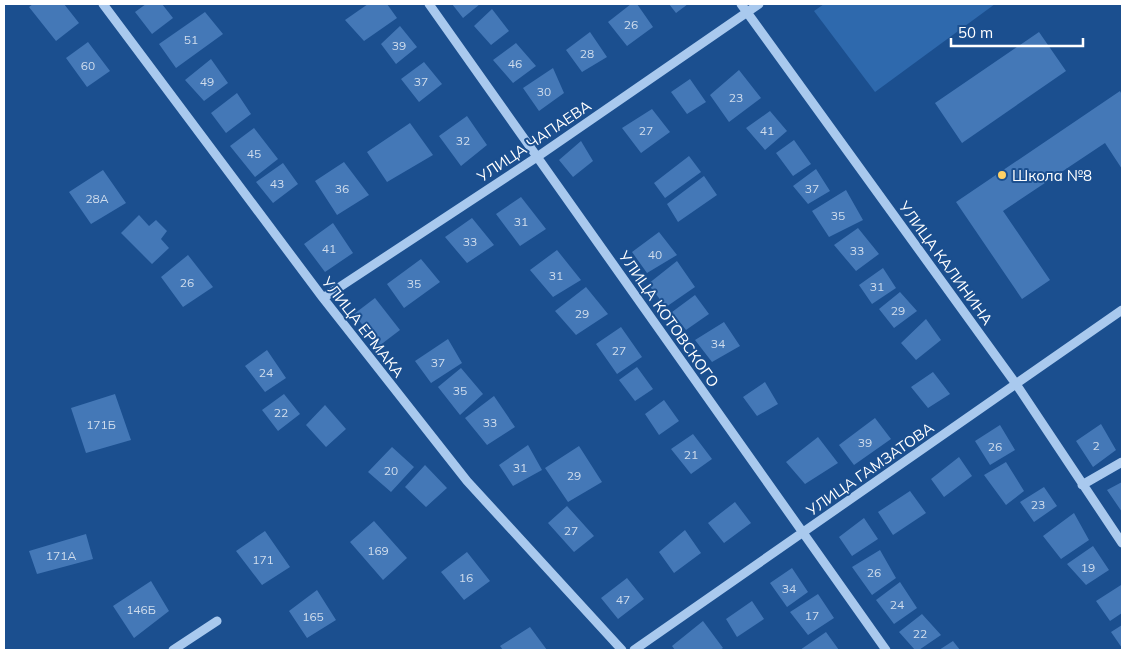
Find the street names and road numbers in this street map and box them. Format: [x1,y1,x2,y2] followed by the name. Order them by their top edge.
[473,96,595,187] street label: УЛИЦА ЧАПАЕВА
[894,197,997,328] street label: УЛИЦА КАЛИНИНА
[614,246,723,391] street label: УЛИЦА КОТОВСКОГО
[317,272,408,381] street label: УЛИЦА ЕРМАКА
[802,418,937,521] street label: УЛИЦА ГАМЗАТОВА

